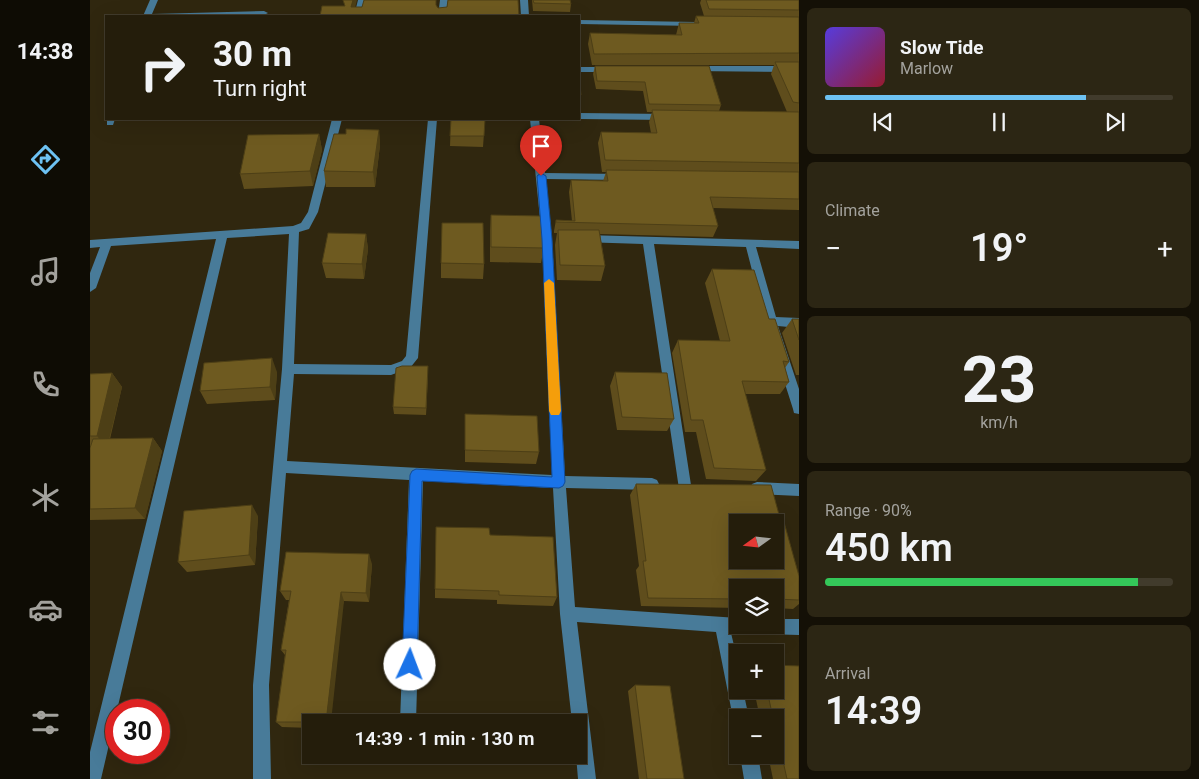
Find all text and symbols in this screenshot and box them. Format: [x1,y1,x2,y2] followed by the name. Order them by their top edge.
[213,34,292,75] text: 30 m
[130,35,195,100] icon: right
[900,36,983,59] text: Slow Tide
[17,39,73,64] text: 14:38
[900,59,953,78] text: Marlow
[213,76,307,101] text: Turn right
[869,108,897,136] icon: previous
[985,108,1013,136] icon: pause
[1101,108,1129,136] icon: next
[520,125,562,176] pin
[527,132,555,160] icon: arrive
[28,142,63,177] icon: directions
[825,201,880,220] text: Climate
[970,226,1028,270] text: 19°
[825,232,841,265] text: −
[1157,232,1173,265] text: +
[28,254,63,289] icon: music
[962,342,1036,418] text: 23
[28,367,63,402] icon: phone
[980,413,1018,432] text: km/h
[28,480,63,515] icon: climate
[825,501,912,520] text: Range · 90%
[729,514,784,569] north arrow
[729,514,784,764] map controls
[825,526,953,570] text: 450 km
[729,579,784,634] button: layers
[28,592,63,627] icon: car
[383,638,435,690] position arrow
[729,644,784,699] button: +
[825,664,870,683] text: Arrival
[825,689,922,733] text: 14:39
[105,699,170,764] speed limit sign: 30
[28,705,63,740] icon: filters
[729,709,784,764] button: −
[354,727,535,750] text: 14:39 · 1 min · 130 m

